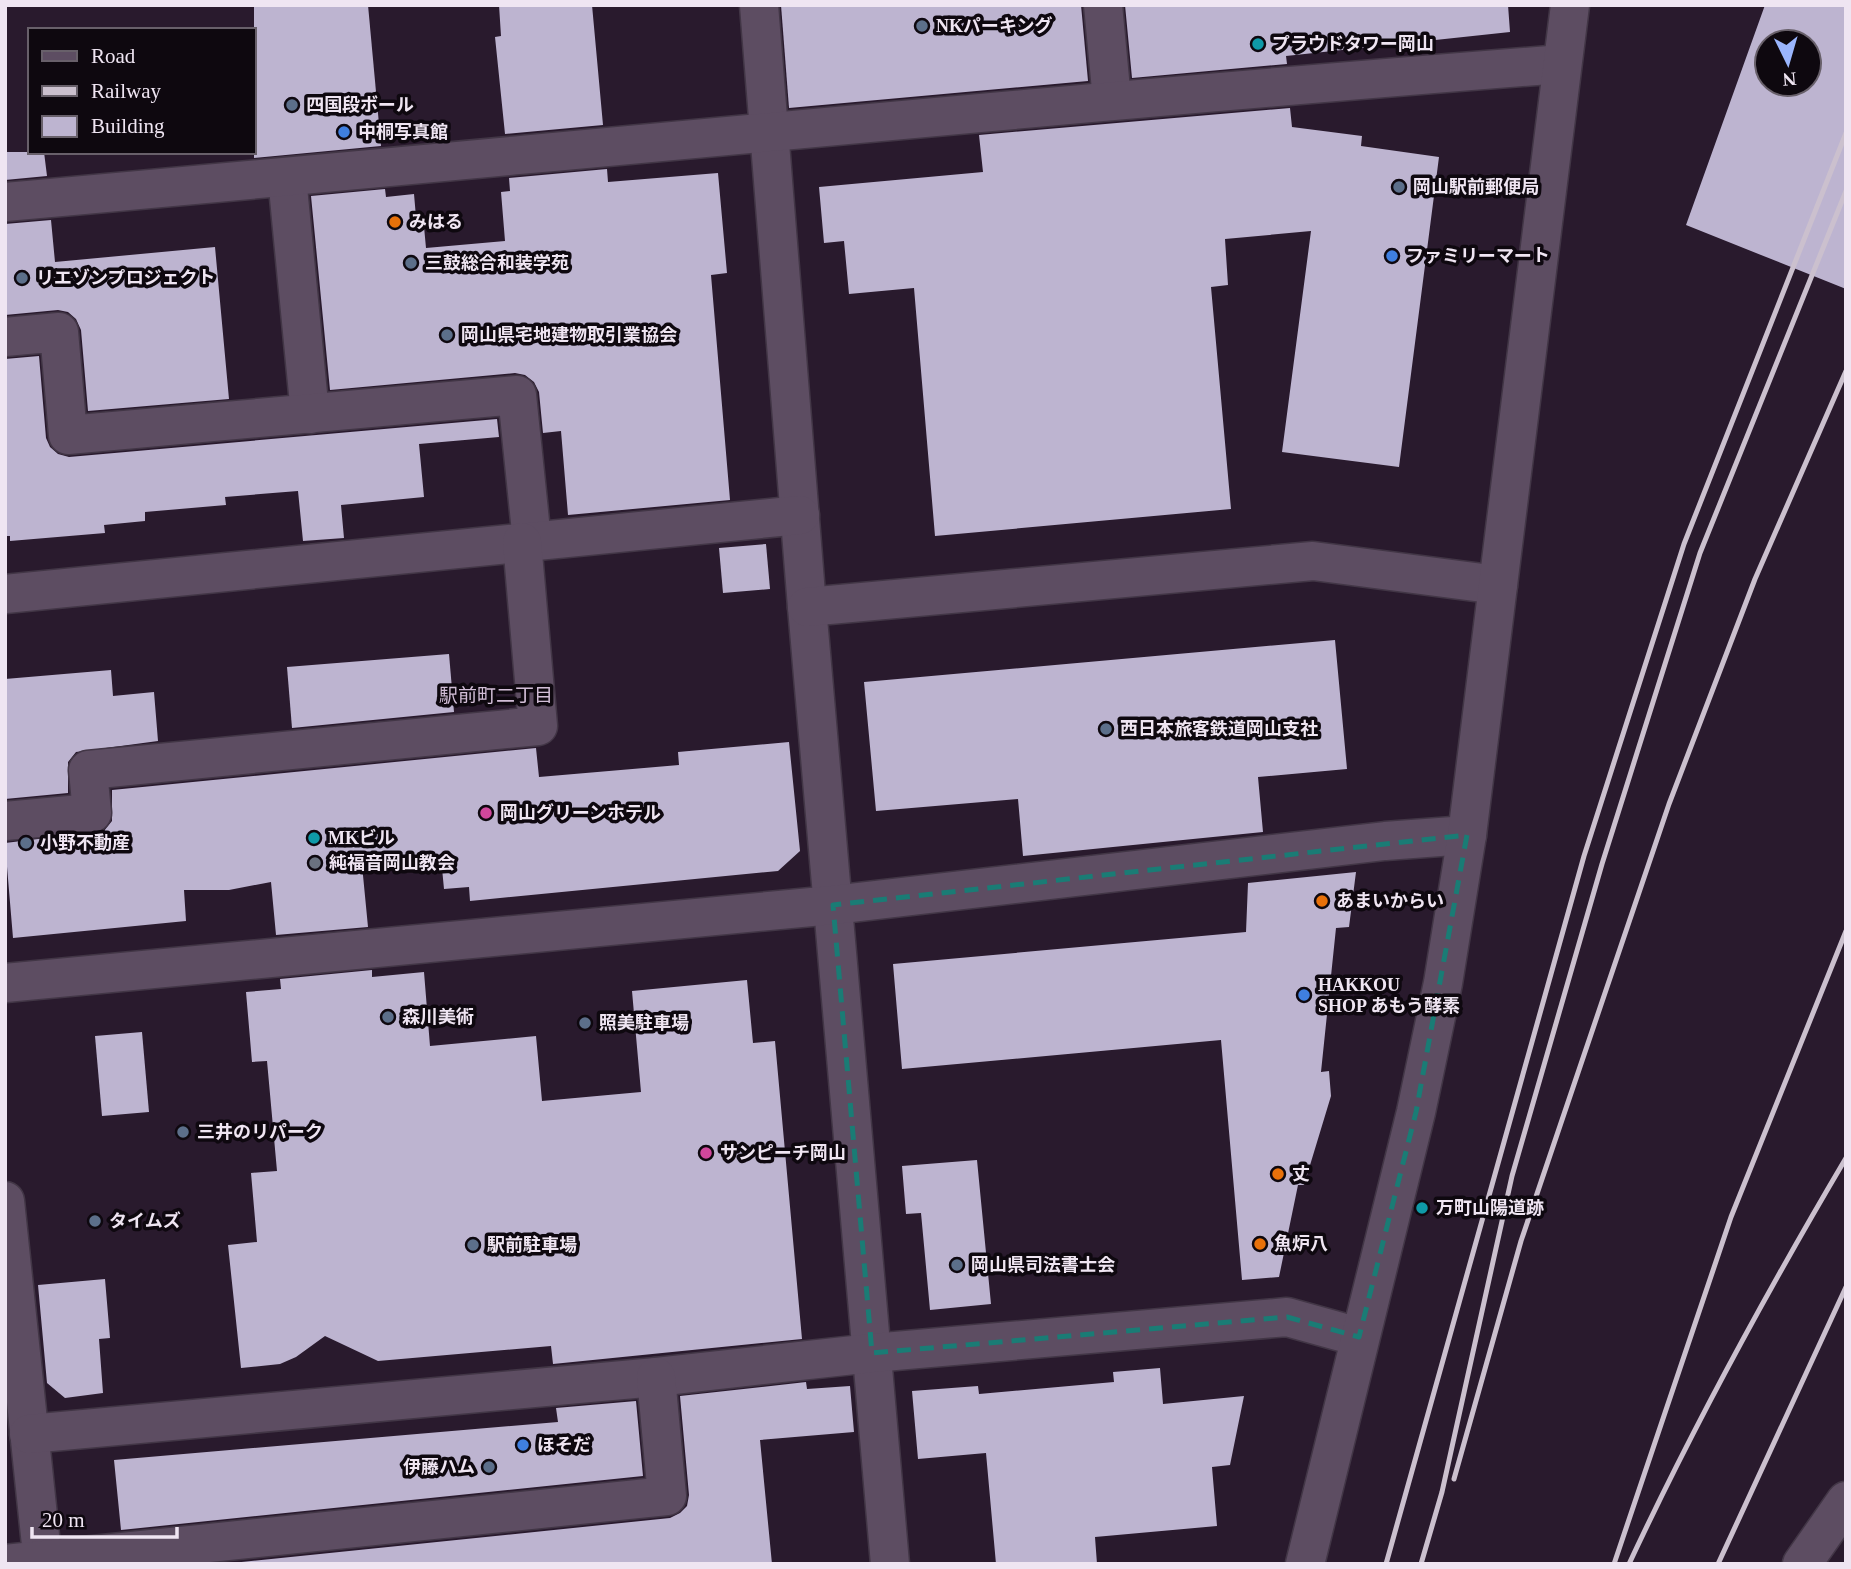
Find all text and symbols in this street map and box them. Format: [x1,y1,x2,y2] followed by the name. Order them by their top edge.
[936,16,1052,36] place label: NKパーキング
[914,18,930,34] marker: NKパーキング
[28,28,256,154] legend
[1753,28,1823,98] north arrow
[1272,34,1434,54] place label: プラウドタワー岡山
[1250,36,1266,52] marker: プラウドタワー岡山
[91,44,136,68] text: Road
[1781,68,1797,91] text: N
[91,79,161,103] text: Railway
[306,95,414,115] place label: 四国段ボール
[284,97,300,113] marker: 四国段ボール
[91,114,165,138] text: Building
[358,122,448,142] place label: 中桐写真館
[336,124,352,140] marker: 中桐写真館
[1413,177,1539,197] place label: 岡山駅前郵便局
[1391,179,1407,195] marker: 岡山駅前郵便局
[409,212,463,232] place label: みはる
[387,214,403,230] marker: みはる
[1406,246,1550,266] place label: ファミリーマート
[1384,248,1400,264] marker: ファミリーマート
[425,253,569,273] place label: 三鼓総合和装学苑
[403,255,419,271] marker: 三鼓総合和装学苑
[36,268,215,288] place label: リエゾンプロジェクト
[14,270,30,286] marker: リエゾンプロジェクト
[461,325,677,345] place label: 岡山県宅地建物取引業協会
[439,327,455,343] marker: 岡山県宅地建物取引業協会
[439,685,553,706] district label: 駅前町二丁目
[1120,719,1318,739] place label: 西日本旅客鉄道岡山支社
[1098,721,1114,737] marker: 西日本旅客鉄道岡山支社
[500,803,661,823] place label: 岡山グリーンホテル
[478,805,494,821] marker: 岡山グリーンホテル
[328,828,395,848] place label: MKビル
[306,830,322,846] marker: MKビル
[40,833,130,853] place label: 小野不動産
[18,835,34,851] marker: 小野不動産
[329,853,455,873] place label: 純福音岡山教会
[307,855,323,871] marker: 純福音岡山教会
[1336,891,1444,911] place label: あまいからい
[1314,893,1330,909] marker: あまいからい
[1318,975,1460,1016] place label: HAKKOU SHOP あもう酵素
[1296,987,1312,1003] marker: HAKKOU SHOP あもう酵素
[402,1007,474,1027] place label: 森川美術
[380,1009,396,1025] marker: 森川美術
[599,1013,689,1033] place label: 照美駐車場
[577,1015,593,1031] marker: 照美駐車場
[197,1122,323,1142] place label: 三井のリパーク
[175,1124,191,1140] marker: 三井のリパーク
[720,1143,846,1163] place label: サンピーチ岡山
[698,1145,714,1161] marker: サンピーチ岡山
[1292,1164,1310,1184] place label: 丈
[1270,1166,1286,1182] marker: 丈
[1436,1198,1544,1218] place label: 万町山陽道跡
[1414,1200,1430,1216] marker: 万町山陽道跡
[109,1211,181,1231] place label: タイムズ
[87,1213,103,1229] marker: タイムズ
[1274,1233,1328,1254] place label: 魚炉八
[487,1235,577,1255] place label: 駅前駐車場
[1252,1236,1268,1252] marker: 魚炉八
[465,1237,481,1253] marker: 駅前駐車場
[971,1255,1115,1275] place label: 岡山県司法書士会
[949,1257,965,1273] marker: 岡山県司法書士会
[537,1435,591,1455] place label: ほそだ
[515,1437,531,1453] marker: ほそだ
[403,1457,475,1477] place label: 伊藤ハム
[481,1459,497,1475] marker: 伊藤ハム
[32,1496,177,1540] scale bar
[42,1508,85,1532] text: 20 m

